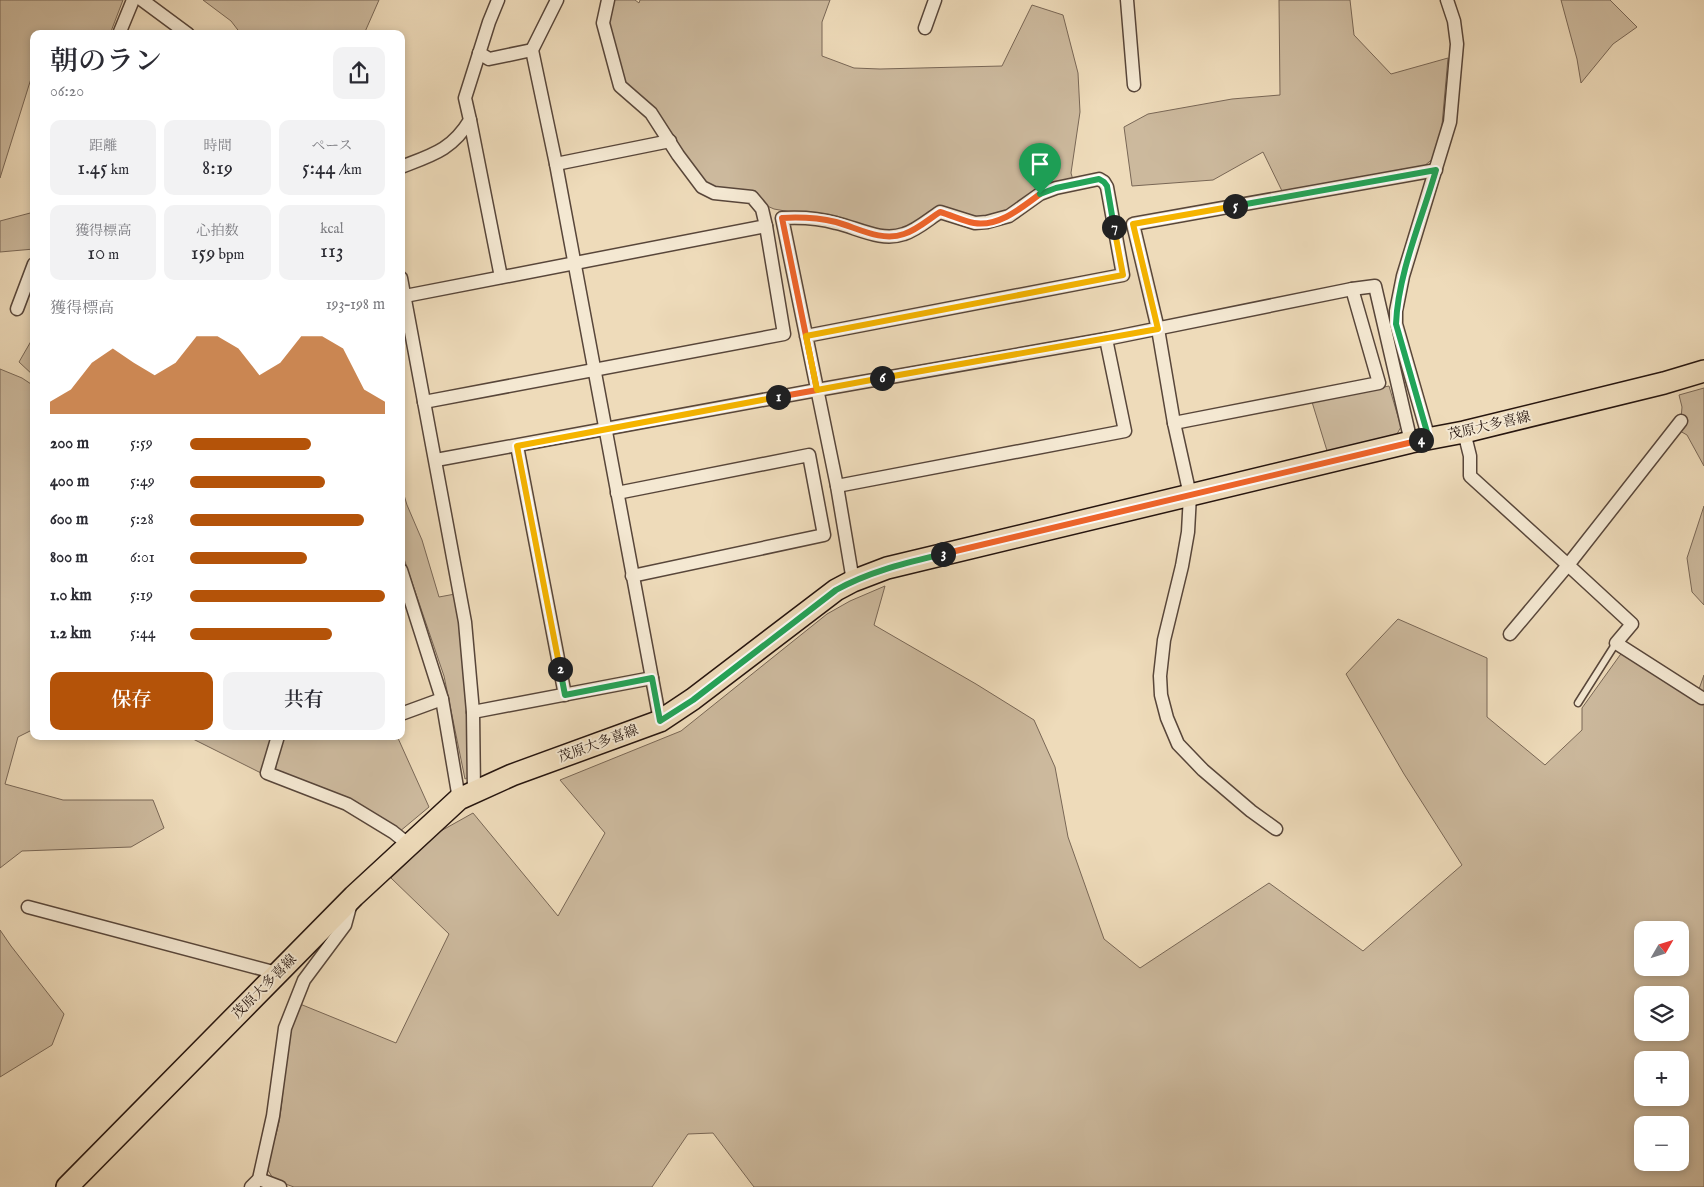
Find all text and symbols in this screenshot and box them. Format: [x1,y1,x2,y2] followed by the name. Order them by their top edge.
[50,45,162,80] text: 朝のラン
[333,47,385,99] button: share
[50,82,84,102] text: 06:20
[89,137,117,155] text: 距離
[203,137,231,155] text: 時間
[311,137,352,155] text: ペース
[1019,143,1061,194] pin
[1026,150,1054,178] icon: arrive
[77,155,108,182] text: 1.45
[202,155,233,182] text: 8:19
[302,155,336,182] text: 5:44
[108,161,129,179] text: km
[336,161,362,179] text: /km
[1222,194,1248,218] pin: 5
[1233,197,1238,215] text: 5
[1102,214,1126,240] pin: 7
[1111,218,1118,236] text: 7
[320,220,344,238] text: kcal
[75,222,131,240] text: 獲得標高
[196,222,238,240] text: 心拍数
[320,238,344,265] text: 113
[87,240,105,267] text: 10
[191,240,215,267] text: 159
[105,246,119,264] text: m
[215,246,244,264] text: bpm
[326,295,385,315] text: 193–198 m
[50,299,114,319] text: 獲得標高
[870,366,894,390] pin: 6
[880,369,885,387] text: 6
[766,384,790,410] pin: 1
[776,388,781,406] text: 1
[1446,408,1532,444] street label: 茂原大多喜線
[1408,428,1434,452] pin: 4
[1418,431,1425,449] text: 4
[50,434,89,454] text: 200 m
[130,434,153,454] text: 5:59
[50,472,89,492] text: 400 m
[130,472,155,492] text: 5:49
[50,510,88,530] text: 600 m
[130,510,154,530] text: 5:28
[930,542,956,566] pin: 3
[941,545,946,563] text: 3
[50,548,88,568] text: 800 m
[130,548,155,568] text: 6:01
[50,586,92,606] text: 1.0 km
[130,586,153,606] text: 5:19
[50,624,91,644] text: 1.2 km
[130,624,156,644] text: 5:44
[548,656,572,682] pin: 2
[557,660,564,678] text: 2
[50,672,213,730] button: 保存
[223,672,385,730] button: 共有
[556,721,641,767] street label: 茂原大多喜線
[1634,921,1689,976] north arrow
[1634,921,1689,1171] map controls
[229,951,301,1023] street label: 茂原大多喜線
[1634,986,1689,1041] button: layers
[1634,1051,1689,1106] button: +
[1634,1116,1689,1171] button: −

